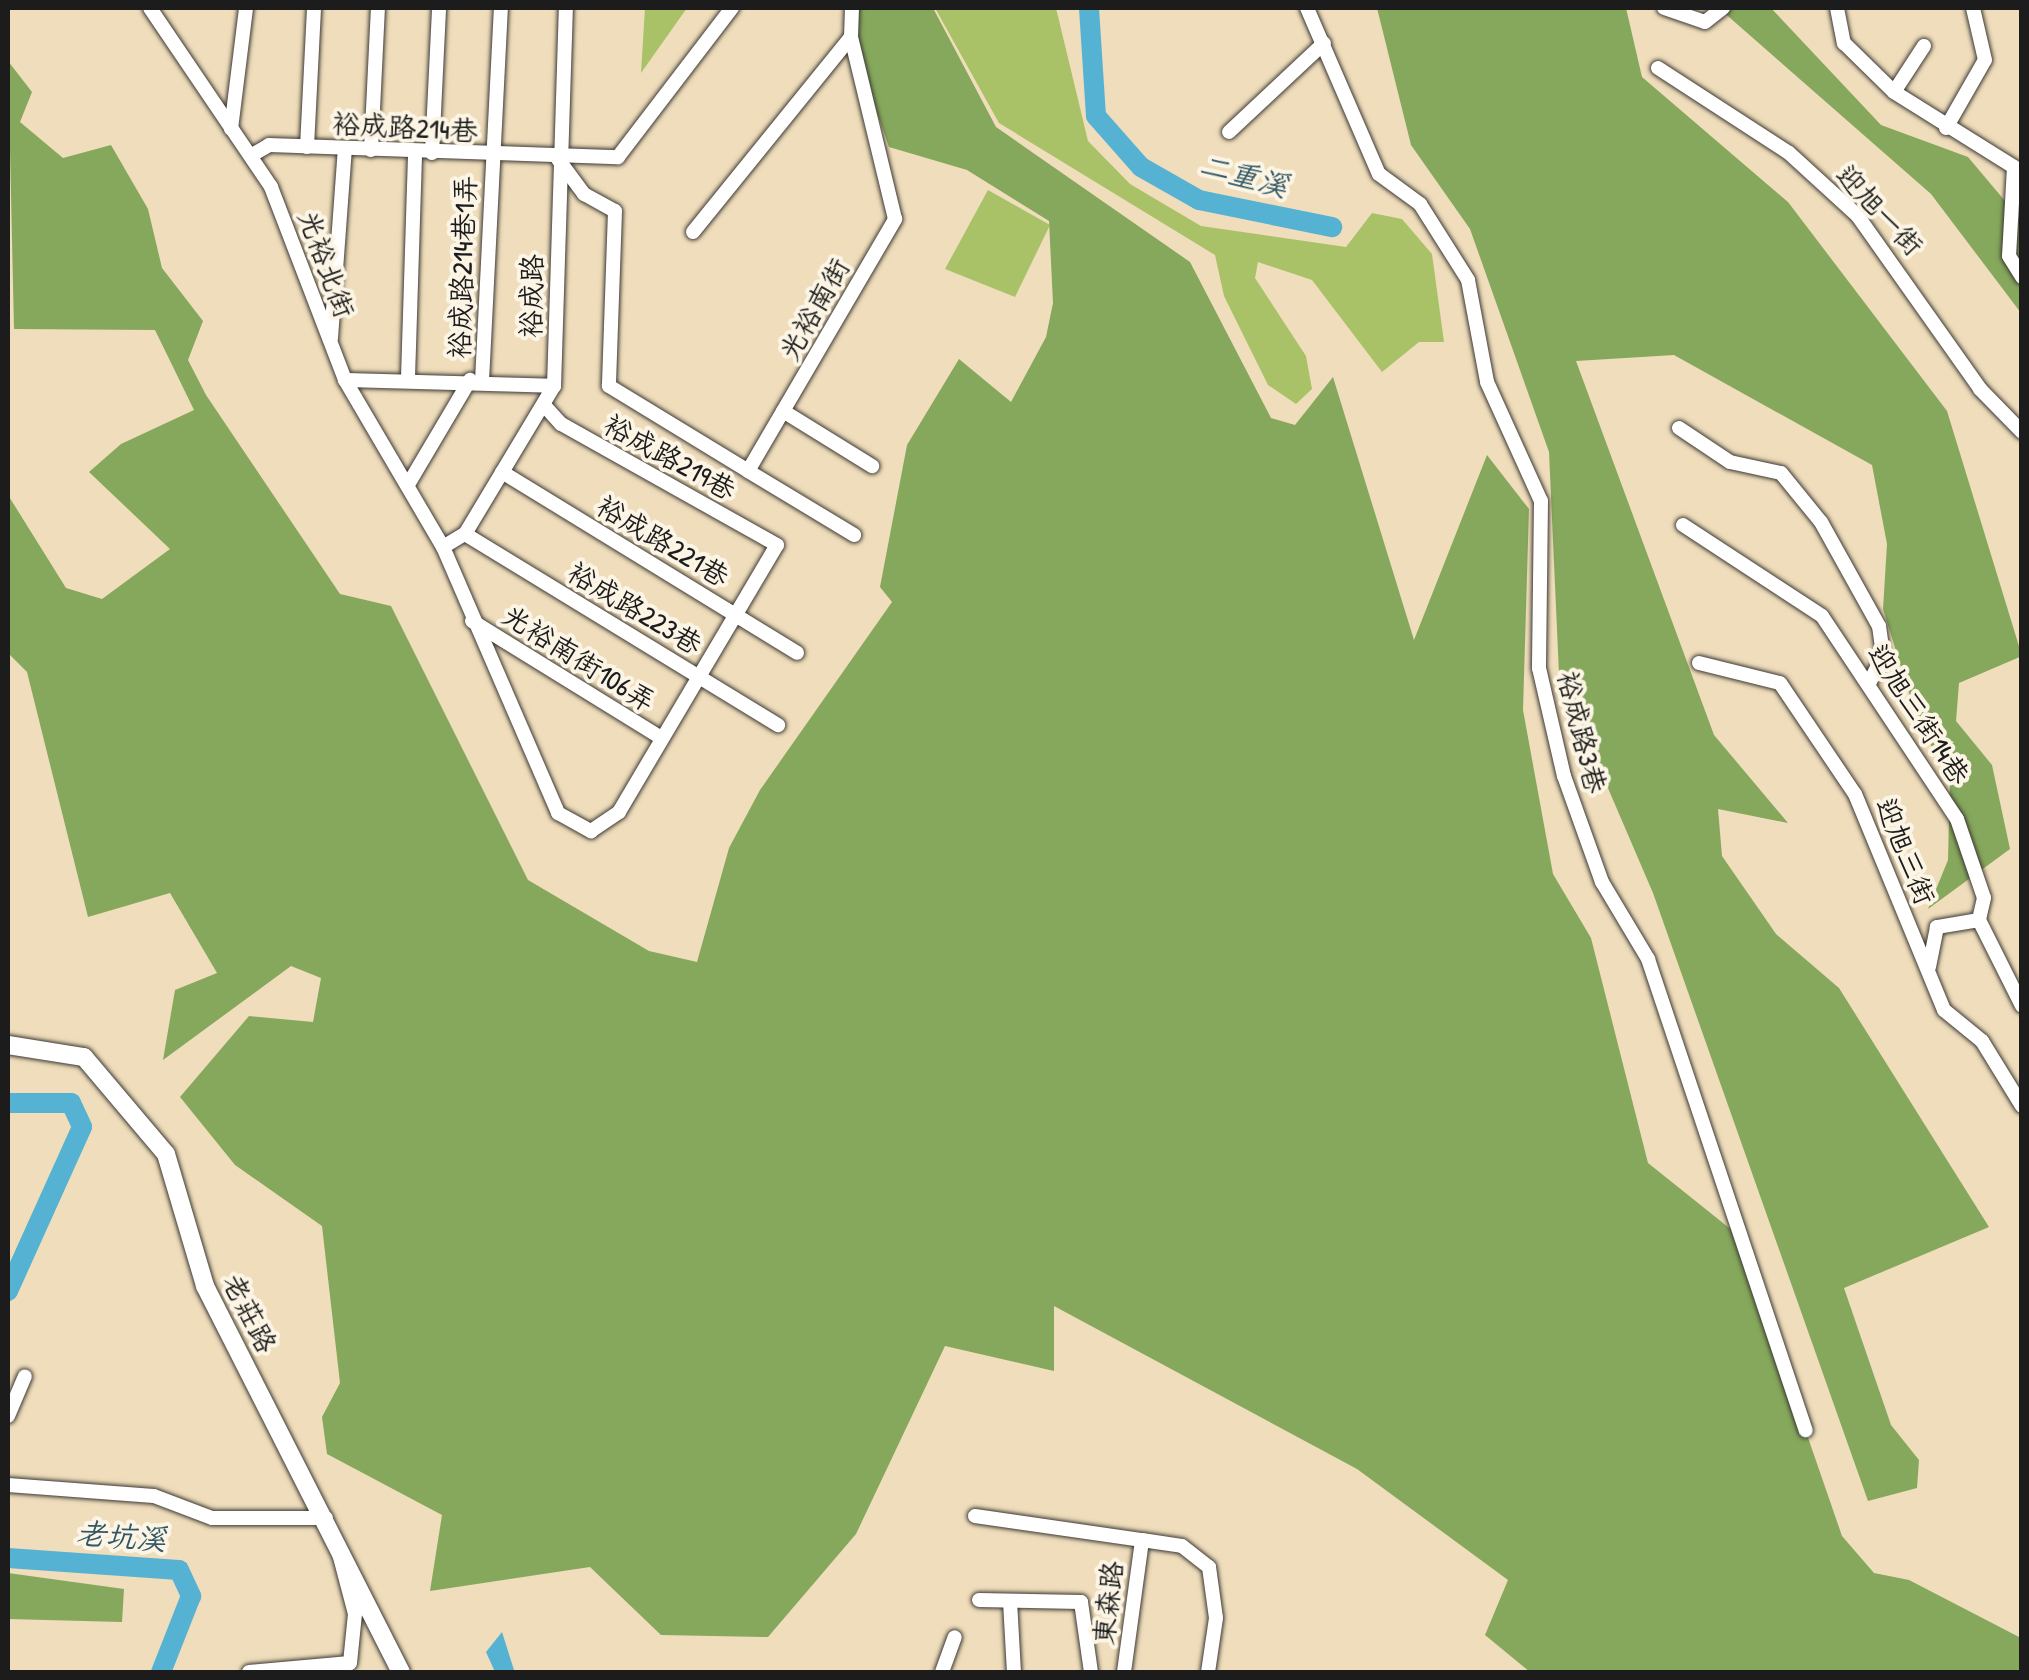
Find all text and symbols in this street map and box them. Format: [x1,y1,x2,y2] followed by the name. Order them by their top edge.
[331,106,479,148] street label: 裕成路214巷
[1196,146,1292,204] water label: 二重溪
[1830,158,1930,262] street label: 迎旭一街
[442,175,482,359] street label: 裕成路214巷1弄
[292,206,362,322] street label: 光裕北街
[771,252,857,366] street label: 光裕南街
[513,254,549,338] street label: 裕成路
[598,407,742,507] street label: 裕成路219巷
[591,488,735,594] street label: 裕成路221巷
[562,555,708,661] street label: 裕成路223巷
[496,598,662,718] street label: 光裕南街106弄
[1861,637,1977,791] street label: 迎旭三街14巷
[1551,668,1613,796] street label: 裕成路3巷
[1869,793,1943,909] street label: 迎旭三街
[216,1268,284,1358] street label: 老莊路
[75,1515,167,1557] water label: 老坑溪
[1087,1559,1129,1647] street label: 東森路

